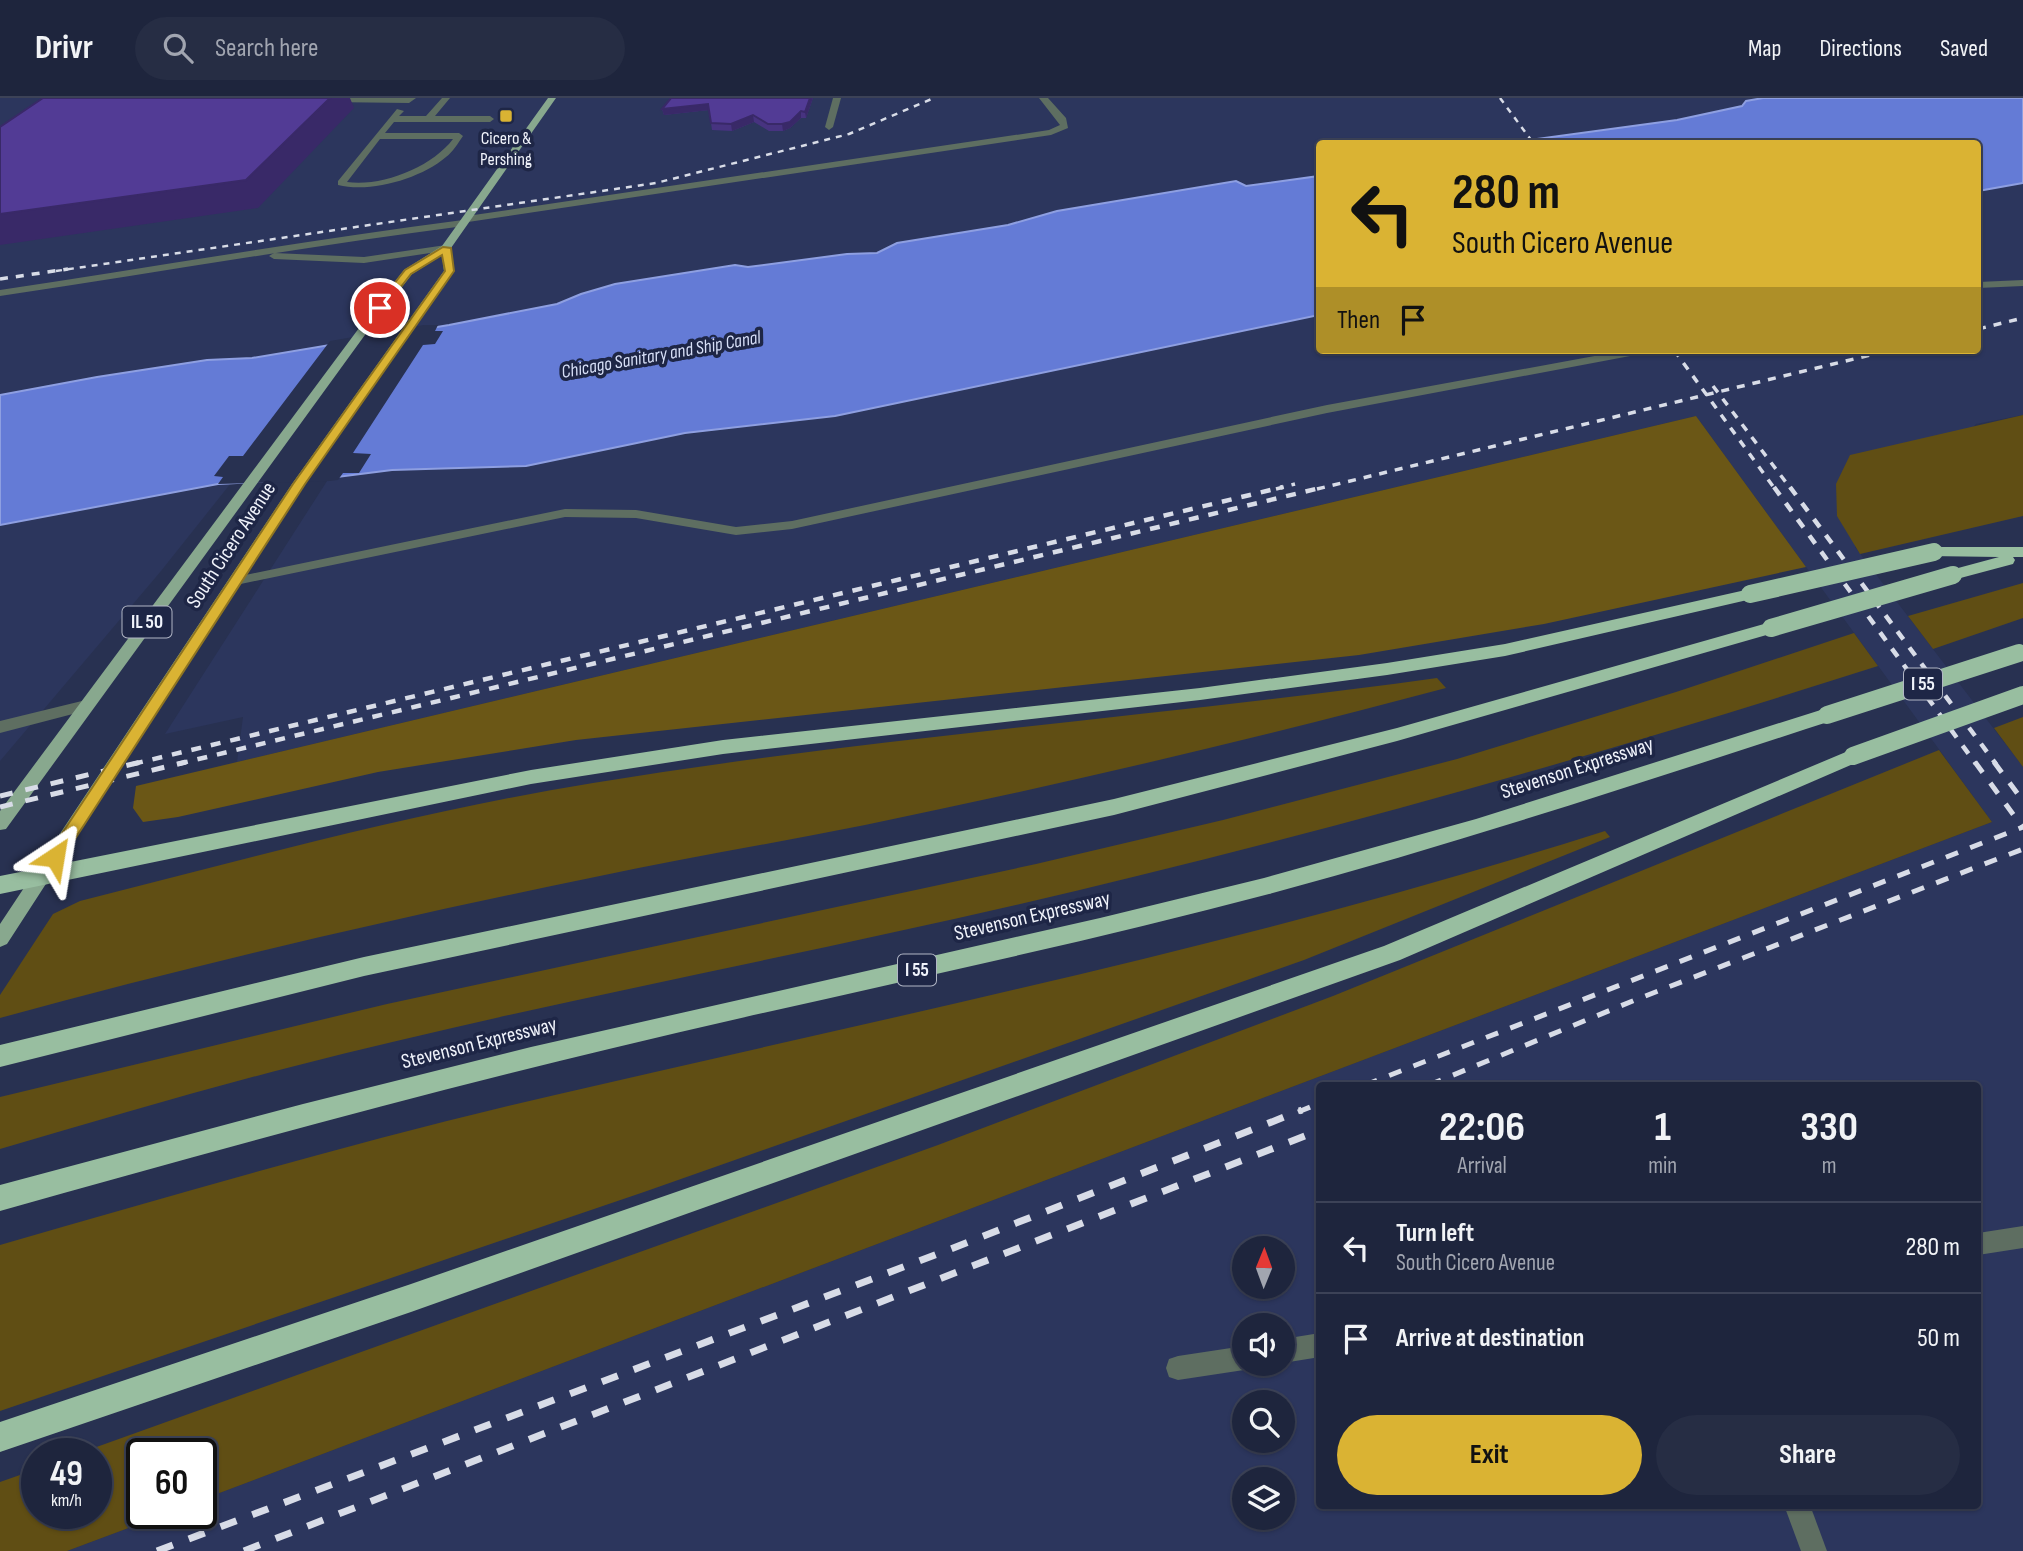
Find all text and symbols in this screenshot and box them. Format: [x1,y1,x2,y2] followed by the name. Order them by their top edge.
[135,17,625,80] search box
[35,28,93,68] text: Drivr
[159,29,197,67] icon: search
[215,33,318,64] text: Search here
[1748,34,1781,63] text: Map
[1819,34,1902,63] text: Directions
[1940,34,1988,63] text: Saved
[498,108,514,124] marker: Cicero & Pershing
[480,128,532,170] place label: Cicero & Pershing
[1452,164,1560,223] text: 280 m
[1337,168,1428,259] icon: left
[1452,224,1673,263] text: South Cicero Avenue
[350,278,410,338] pin
[361,289,399,327] icon: arrive
[1394,301,1432,339] icon: arrive
[1337,305,1380,336] text: Then
[559,326,763,384] water label: Chicago Sanitary and Ship Canal
[181,477,281,613] street label: South Cicero Avenue
[122,607,172,638] road number: IL 50
[1904,668,1942,699] road number: I 55
[1497,732,1657,804] street label: Stevenson Expressway
[18,820,92,894] position arrow
[952,886,1112,946] street label: Stevenson Expressway
[898,954,936,986] road number: I 55
[399,1012,559,1074] street label: Stevenson Expressway
[1439,1102,1525,1153] text: 22:06
[1654,1102,1671,1153] text: 1
[1800,1102,1858,1153] text: 330
[1457,1152,1507,1180] text: Arrival
[1648,1152,1677,1180] text: min
[1822,1152,1836,1180] text: m
[1396,1218,1474,1249] text: Turn left
[1337,1229,1375,1267] icon: left
[1905,1232,1960,1263] text: 280 m
[1232,1236,1295,1298] north arrow
[1232,1236,1295,1530] map controls
[1396,1249,1555,1277] text: South Cicero Avenue
[1232,1313,1295,1376] button: sound
[1337,1320,1375,1358] icon: arrive
[1396,1323,1584,1354] text: Arrive at destination
[1917,1323,1960,1354] text: 50 m
[1232,1390,1295,1453] button: search
[1337,1415,1642,1495] button: Exit
[1656,1415,1960,1495] button: Share
[126,1438,217,1529] speed limit sign: 60
[50,1453,83,1496] text: 49
[1232,1467,1295,1530] button: layers
[51,1490,82,1511] text: km/h

